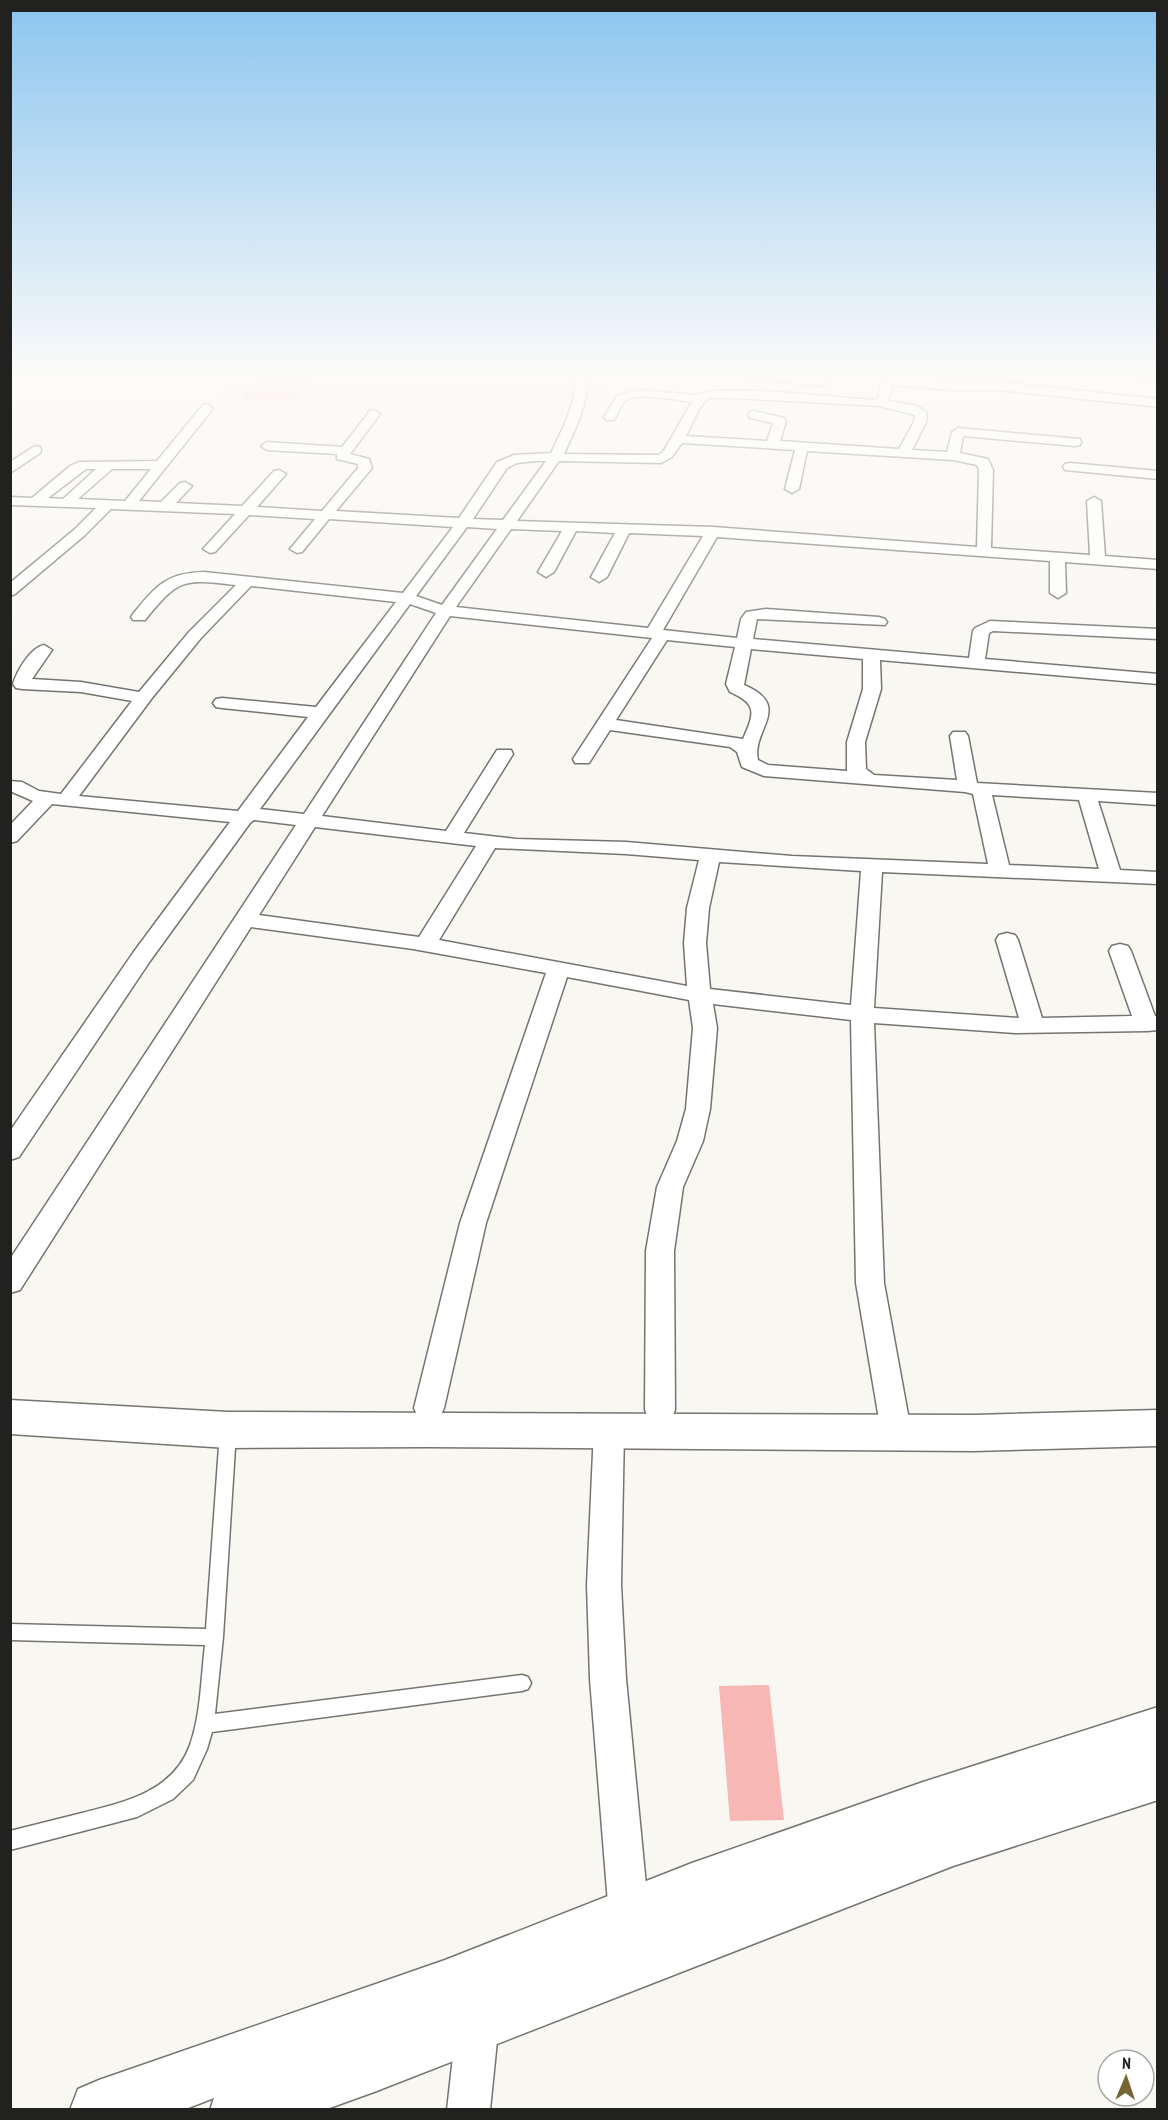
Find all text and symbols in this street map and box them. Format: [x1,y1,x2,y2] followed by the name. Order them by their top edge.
[1096,2048,1156,2108] north arrow
[1122,2053,1131,2073] text: N

